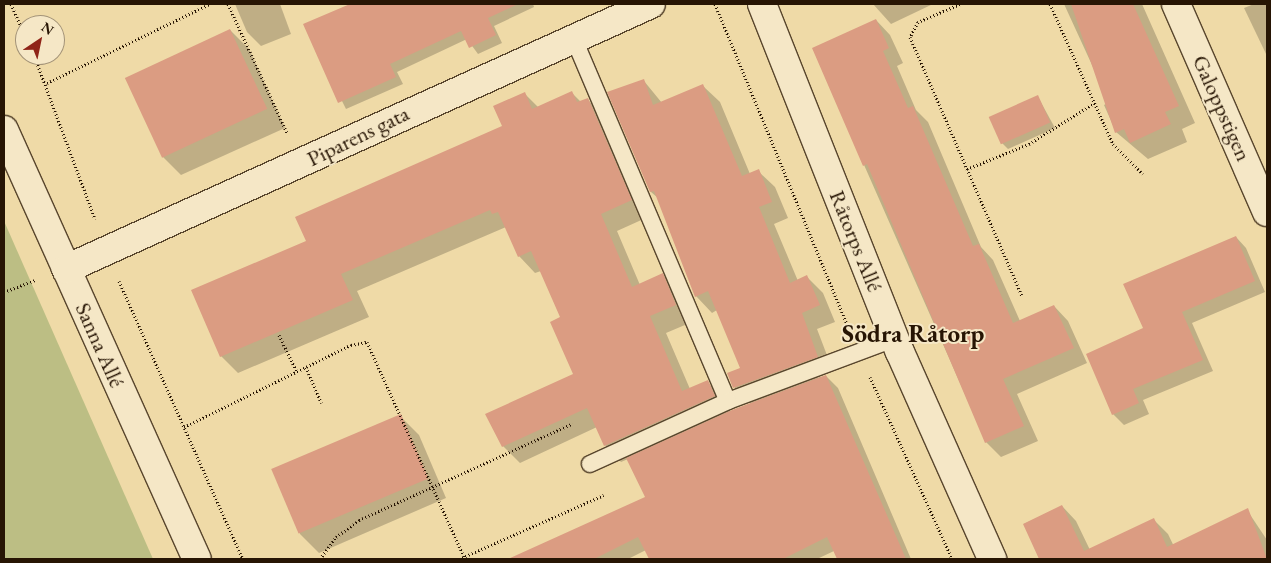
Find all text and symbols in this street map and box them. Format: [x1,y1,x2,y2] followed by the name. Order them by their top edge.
[15,15,65,65] north arrow
[38,18,58,39] text: N
[1187,51,1257,165] street label: Galoppstigen
[303,100,413,172] street label: Piparens gata
[824,186,888,296] street label: Råtorps Allé
[70,299,130,391] street label: Sanna Allé
[842,318,984,348] district label: Södra Råtorp

